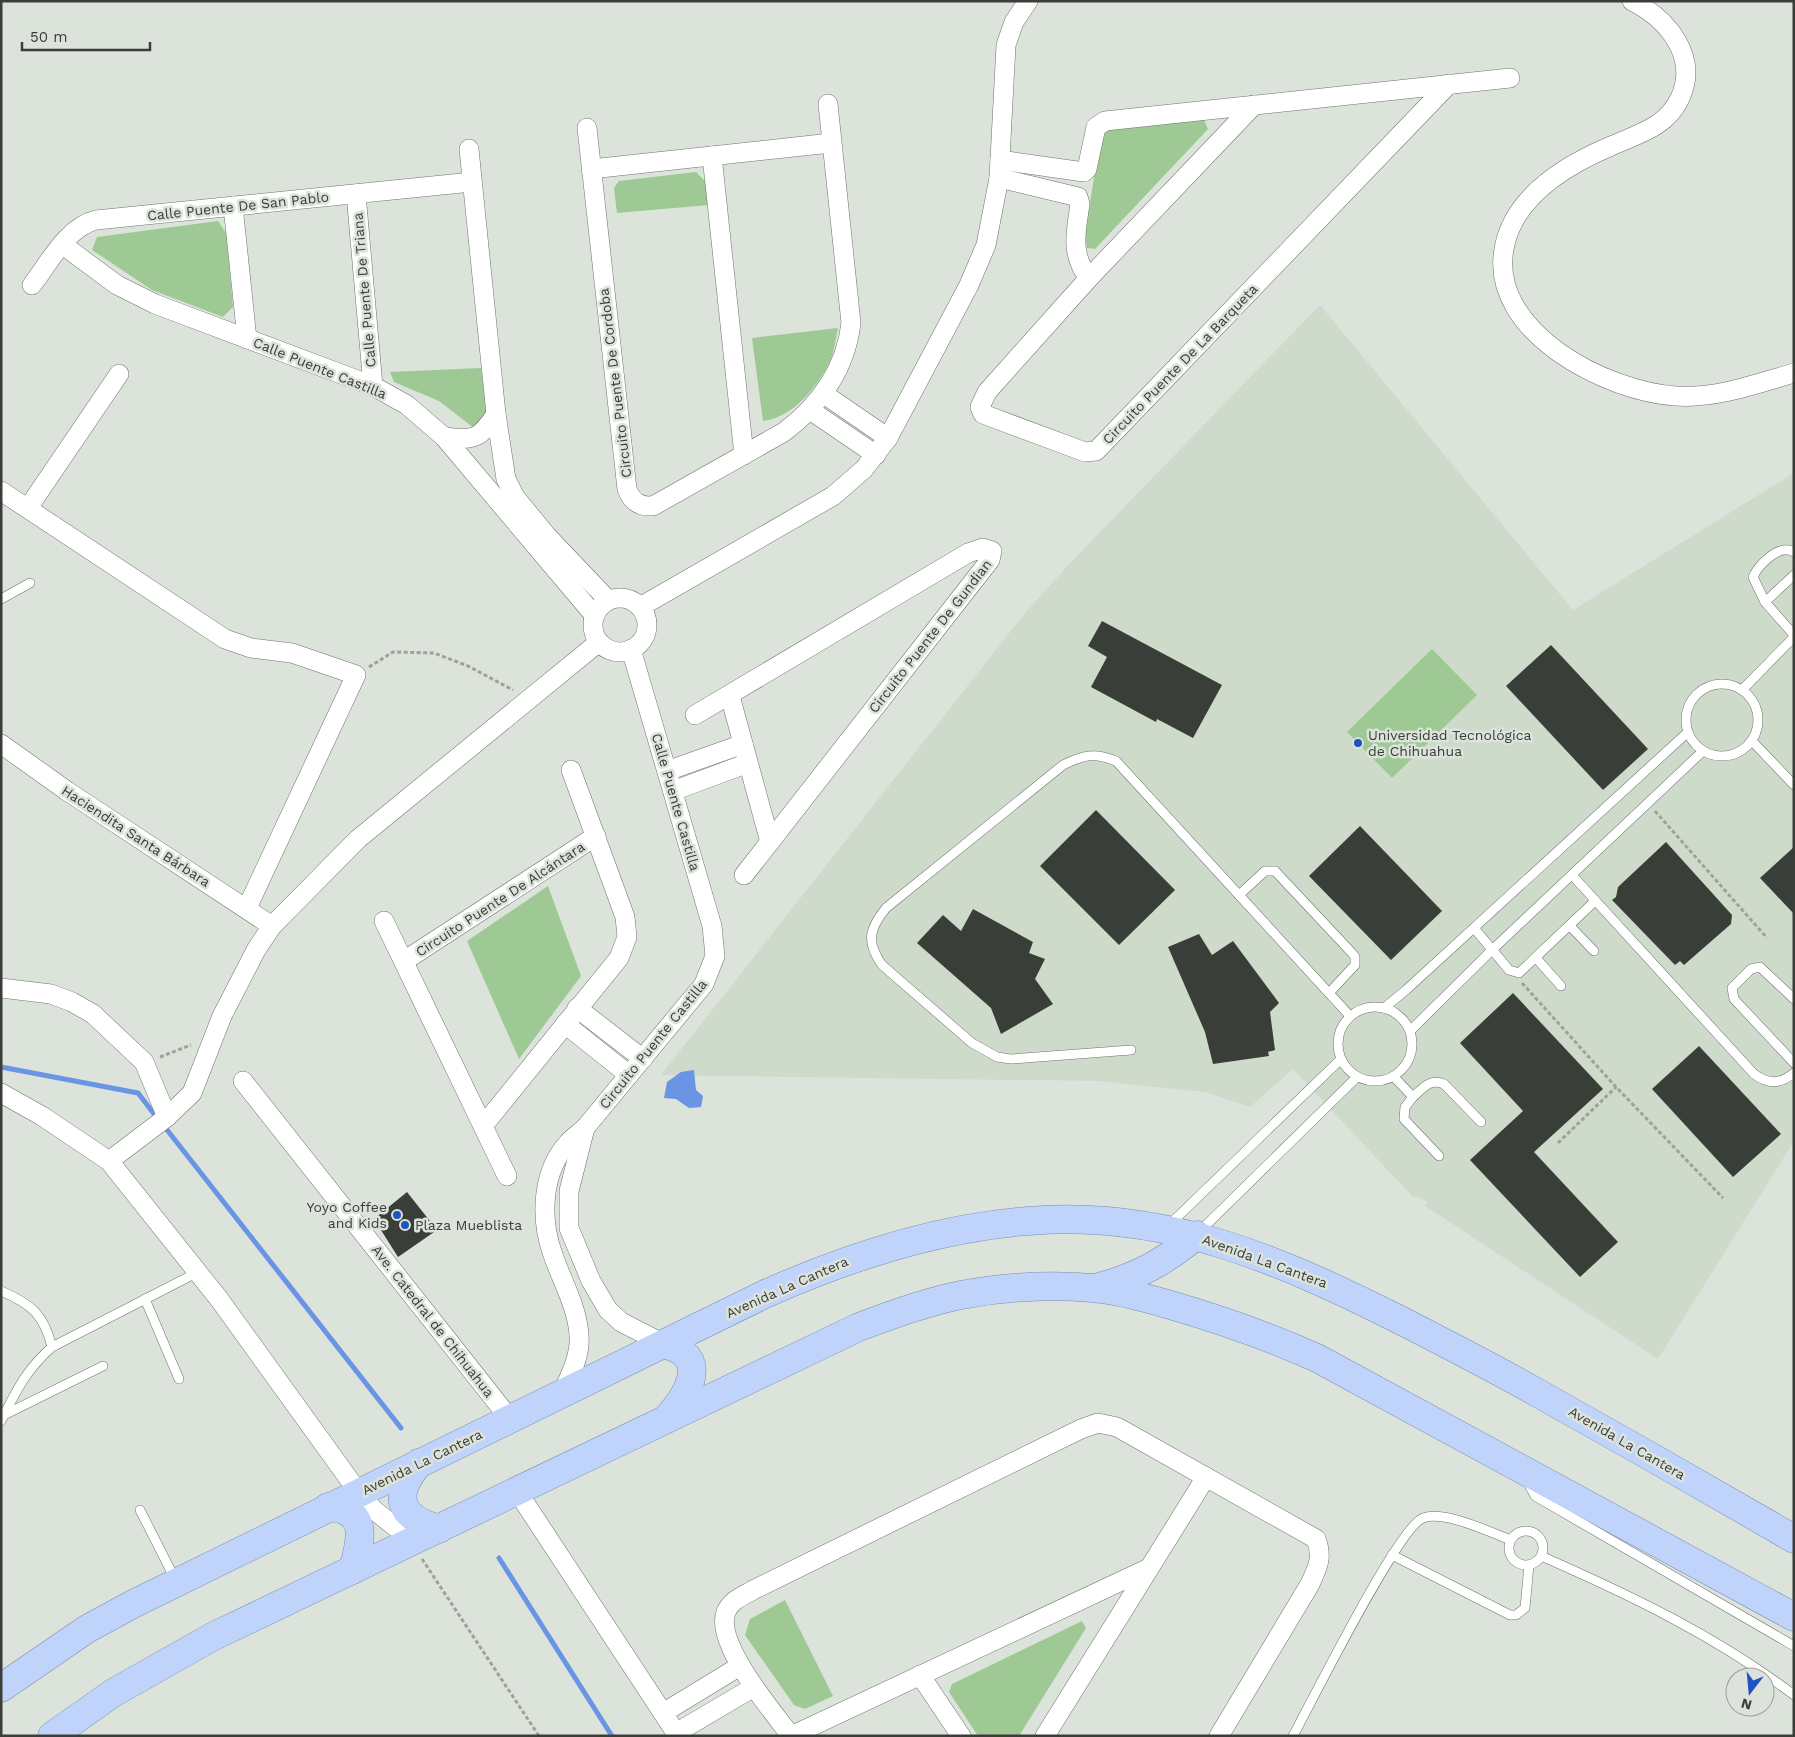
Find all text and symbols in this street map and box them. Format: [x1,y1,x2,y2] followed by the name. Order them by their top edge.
[22,20,150,52] scale bar
[30,28,67,46] text: 50 m
[146,189,330,223] street label: Calle Puente De San Pablo
[349,212,379,368] street label: Calle Puente De Triana
[1099,281,1261,447] street label: Circuito Puente De La Barqueta
[595,287,635,479] street label: Circuito Puente De Cordoba
[251,334,389,402] street label: Calle Puente Castilla
[865,556,995,716] street label: Circuito Puente De Gundian
[1368,727,1532,759] place label: Universidad Tecnológica de Chihuahua
[649,731,703,873] street label: Calle Puente Castilla
[1352,737,1364,749] marker: Universidad Tecnológica de Chihuahua
[59,782,213,890] street label: Haciendita Santa Bárbara
[413,838,587,960] street label: Circuito Puente De Alcántara
[596,976,710,1112] street label: Circuito Puente Castilla
[307,1199,387,1231] place label: Yoyo Coffee and Kids
[391,1209,403,1221] marker: Yoyo Coffee and Kids
[415,1217,522,1233] place label: Plaza Mueblista
[399,1219,411,1231] marker: Plaza Mueblista
[1200,1231,1330,1291] street label: Avenida La Cantera
[369,1242,497,1400] street label: Ave. Catedral de Chihuahua
[723,1253,851,1321] street label: Avenida La Cantera
[1566,1403,1688,1483] street label: Avenida La Cantera
[359,1426,485,1498] street label: Avenida La Cantera
[1725,1667,1775,1717] north arrow
[1739,1695,1754,1714] text: N

